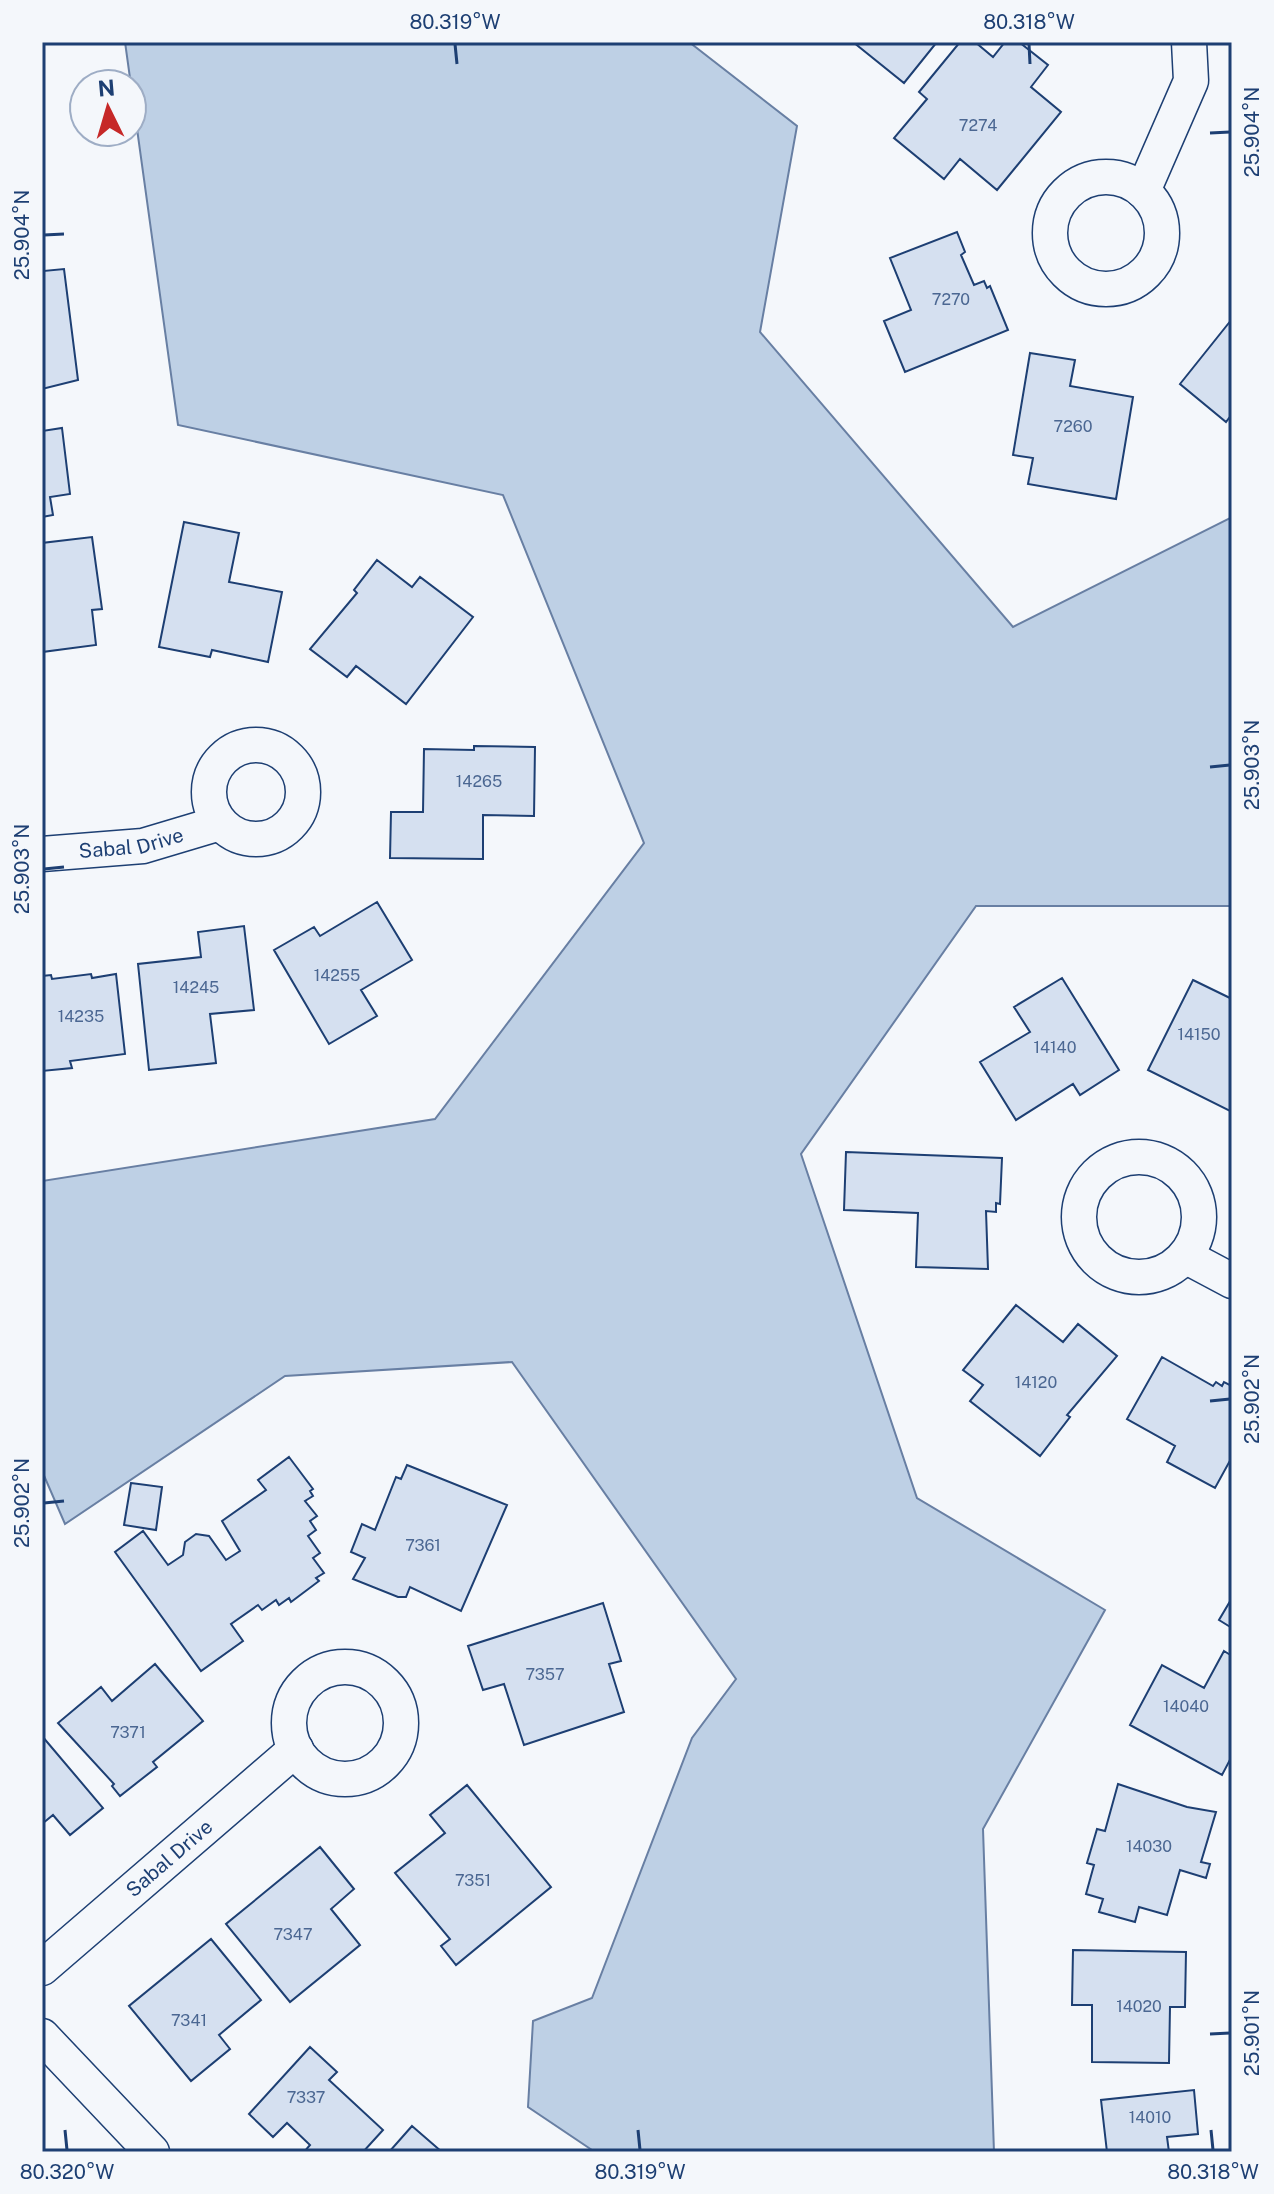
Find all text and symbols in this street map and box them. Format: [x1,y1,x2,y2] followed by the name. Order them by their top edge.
[409,10,501,34] text: 80.319°W
[983,10,1075,34] text: 80.318°W
[68,68,148,148] north arrow
[97,74,116,102] text: N
[1240,87,1264,177] text: 25.904°N
[959,116,997,135] house number: 7274
[10,190,34,280] text: 25.904°N
[932,290,970,309] house number: 7270
[1054,417,1093,436] house number: 7260
[1240,720,1264,810] text: 25.903°N
[456,772,502,791] house number: 14265
[78,823,186,863] street label: Sabal Drive
[10,824,34,914] text: 25.903°N
[314,966,360,985] house number: 14255
[173,978,219,997] house number: 14245
[58,1007,104,1026] house number: 14235
[1177,1025,1221,1044] house number: 14150
[1034,1038,1077,1057] house number: 14140
[1240,1354,1264,1444] text: 25.902°N
[1015,1373,1057,1392] house number: 14120
[10,1458,34,1548] text: 25.902°N
[405,1536,441,1555] house number: 7361
[525,1665,565,1684] house number: 7357
[1163,1697,1209,1716] house number: 14040
[110,1723,146,1742] house number: 7371
[121,1815,217,1902] street label: Sabal Drive
[1126,1837,1172,1856] house number: 14030
[455,1871,491,1890] house number: 7351
[273,1925,313,1944] house number: 7347
[1240,1990,1264,2076] text: 25.901°N
[1116,1997,1162,2016] house number: 14020
[171,2011,207,2030] house number: 7341
[287,2088,325,2107] house number: 7337
[1129,2108,1172,2127] house number: 14010
[20,2160,114,2184] text: 80.320°W
[594,2160,686,2184] text: 80.319°W
[1167,2160,1259,2184] text: 80.318°W

